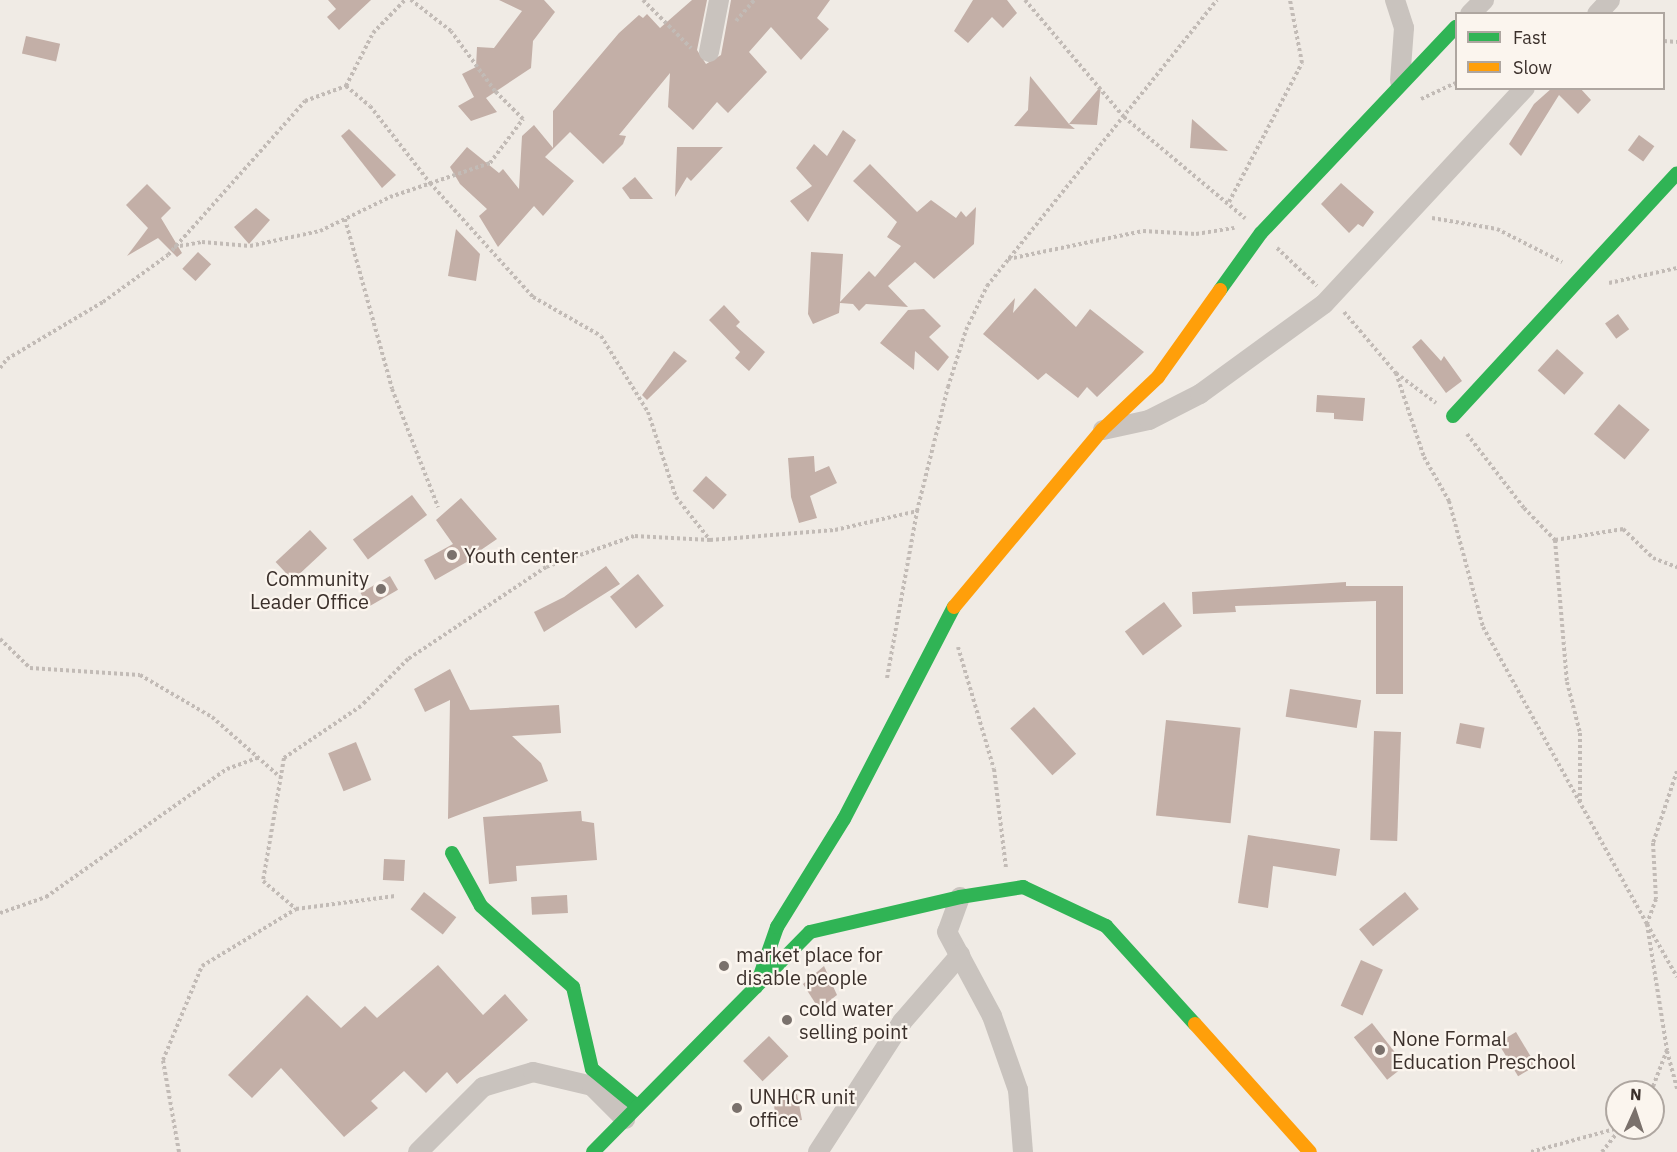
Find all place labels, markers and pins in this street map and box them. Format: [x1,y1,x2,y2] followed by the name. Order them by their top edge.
[464,543,578,567] place label: Youth center
[445,548,459,562] marker: Youth center
[250,566,369,613] place label: Community Leader Office
[374,582,388,596] marker: Community Leader Office
[736,942,883,989] place label: market place for disable people
[717,959,731,973] marker: market place for disable people
[799,996,908,1043] place label: cold water selling point
[780,1013,794,1027] marker: cold water selling point
[1392,1026,1576,1073] place label: None Formal Education Preschool
[1373,1043,1387,1057] marker: None Formal Education Preschool
[749,1084,856,1131] place label: UNHCR unit office
[730,1101,744,1115] marker: UNHCR unit office

